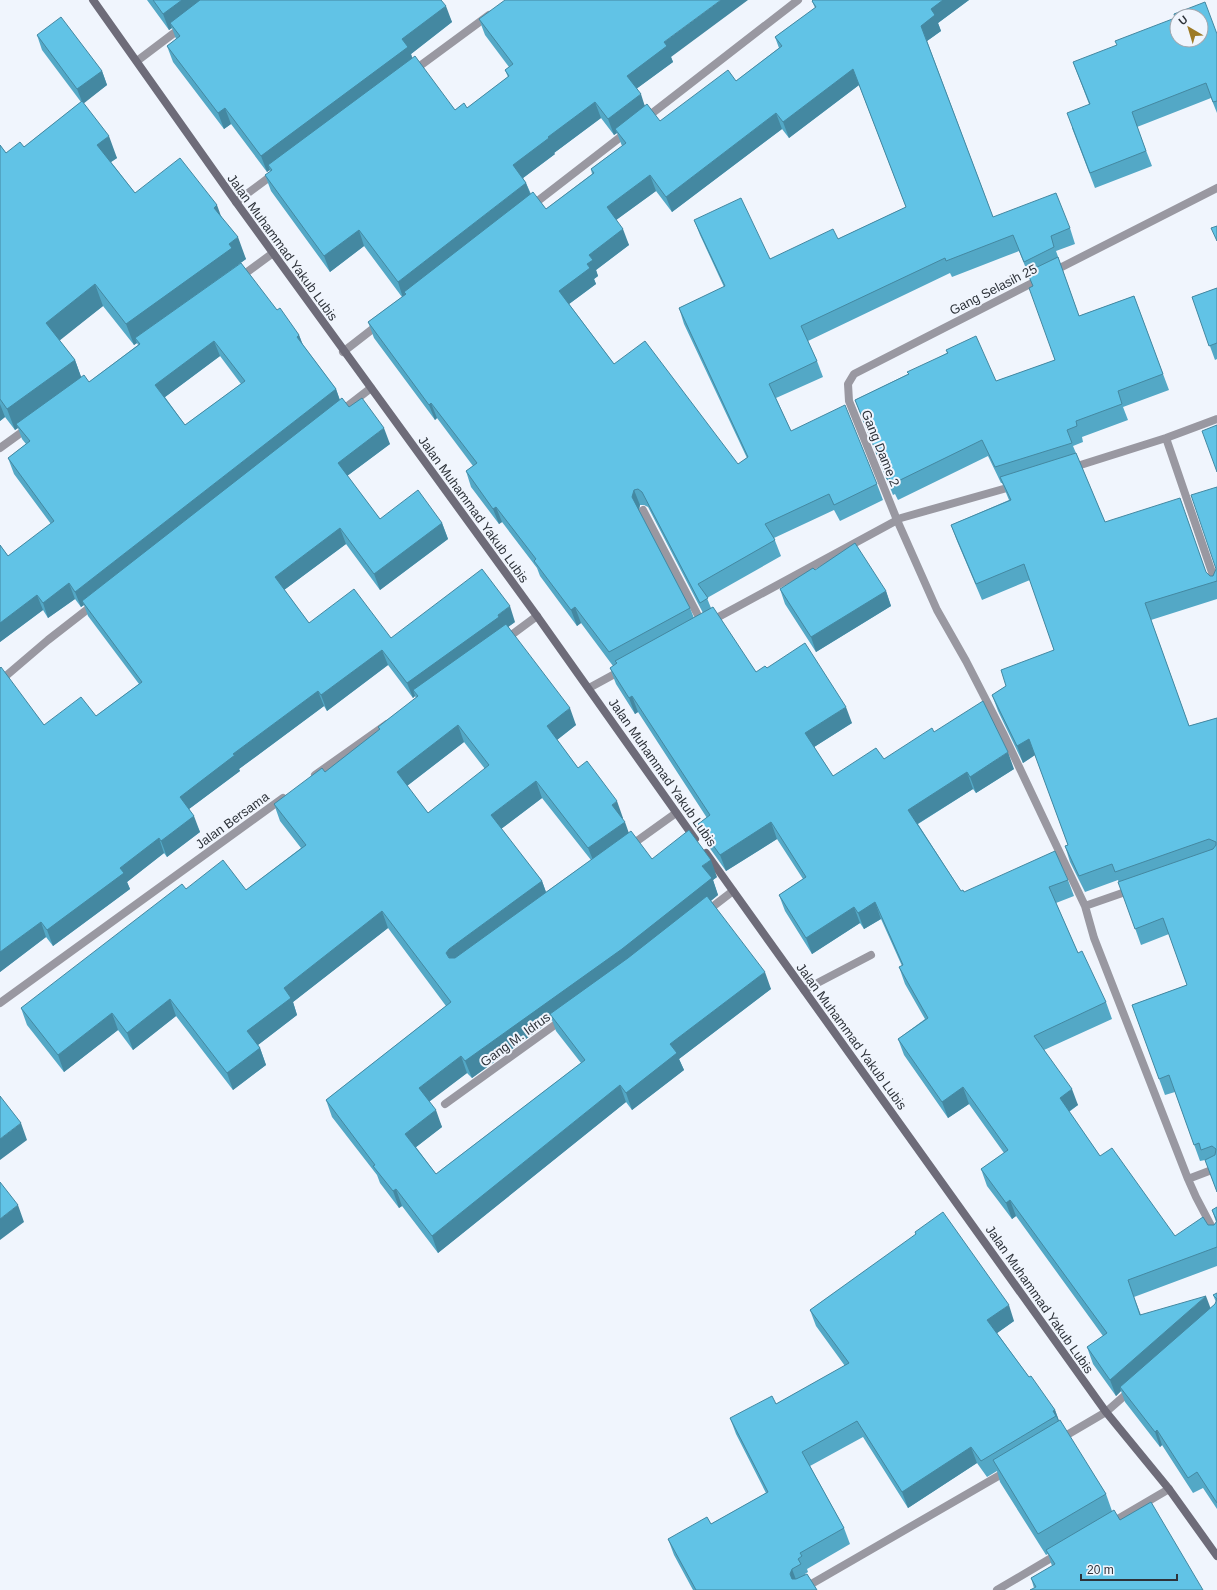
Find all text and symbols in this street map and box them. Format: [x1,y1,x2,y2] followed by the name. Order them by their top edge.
[1169,8,1209,48] north arrow
[1176,13,1190,27] text: U
[224,171,341,324] street label: Jalan Muhammad Yakub Lubis
[947,261,1039,318] street label: Gang Selasih 25
[858,408,903,489] street label: Gang Dame 2
[415,433,532,586] street label: Jalan Muhammad Yakub Lubis
[606,695,720,850] street label: Jalan Muhammad Yakub Lubis
[193,788,272,852] street label: Jalan Bersama
[793,960,910,1113] street label: Jalan Muhammad Yakub Lubis
[478,1009,553,1070] street label: Gang M. Idrus
[983,1222,1097,1377] street label: Jalan Muhammad Yakub Lubis
[1081,1556,1177,1582] scale bar
[1087,1563,1114,1577] text: 20 m

